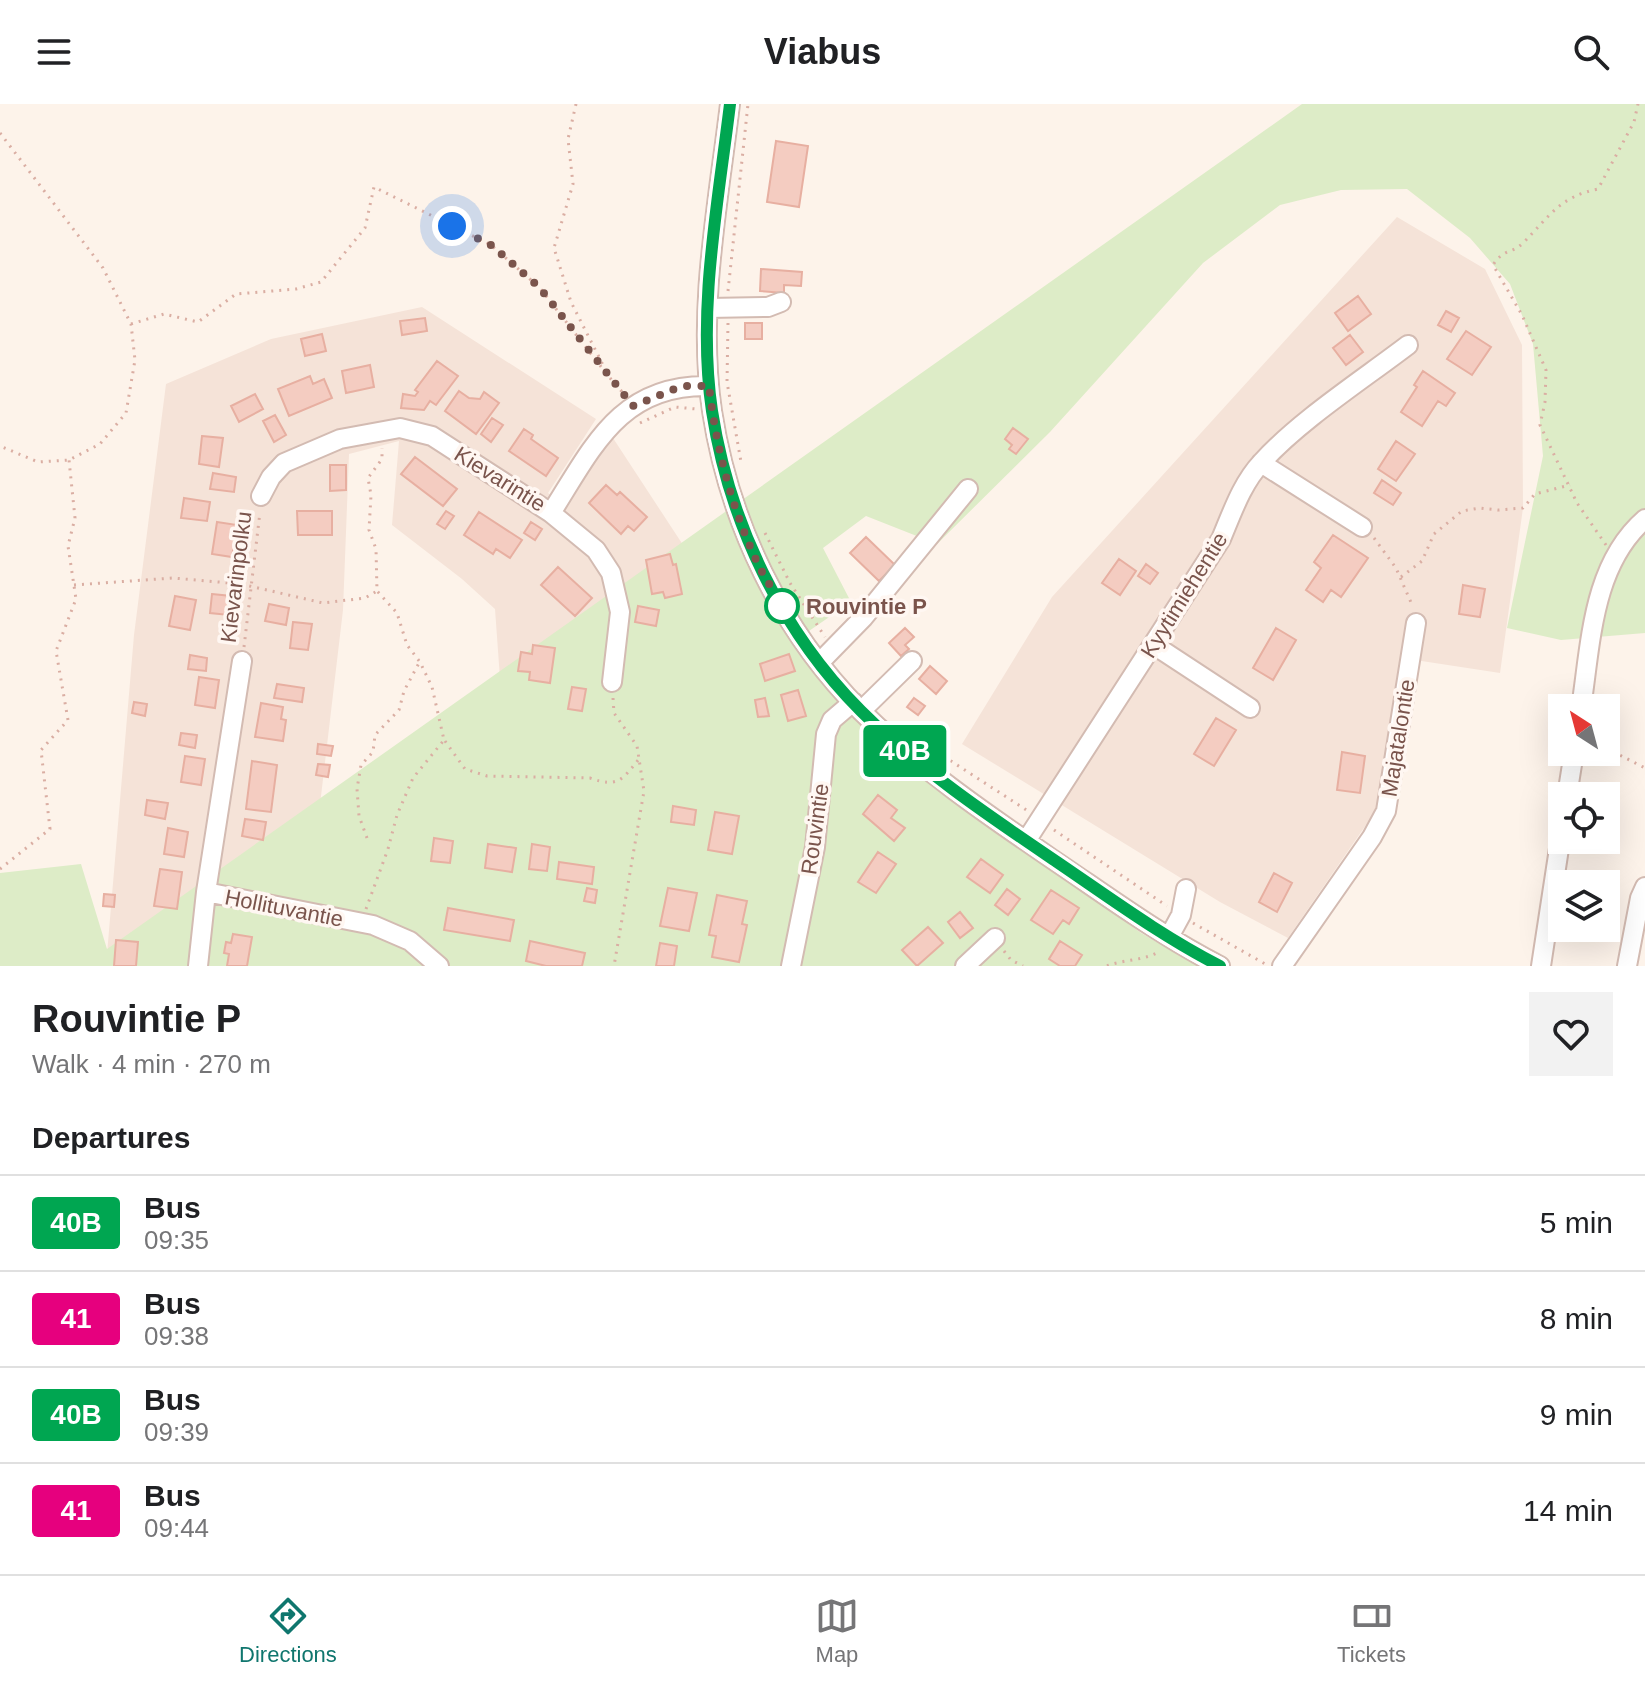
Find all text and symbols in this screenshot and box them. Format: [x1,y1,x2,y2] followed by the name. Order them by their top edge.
[32,30,76,74] icon: menu
[1569,30,1613,74] icon: search
[764,31,881,72] text: Viabus
[432,206,472,246] your location
[450,441,550,517] street label: Kievarintie
[216,510,256,644] street label: Kievarinpolku
[1135,528,1233,662] street label: Kyytimiehentie
[765,589,799,623] marker: Rouvintie P
[806,594,927,619] place label: Rouvintie P
[1376,677,1420,799] street label: Majatalontie
[1548,694,1620,766] north arrow
[1548,694,1620,942] map controls
[859,725,951,777] line badge: 40B
[879,735,931,766] text: 40B
[796,782,834,876] street label: Rouvintie
[1548,782,1620,854] button: locate
[1548,870,1620,942] button: layers
[223,884,345,932] street label: Hollituvantie
[1529,992,1613,1076] button: heart
[32,998,241,1040] text: Rouvintie P
[32,1049,271,1079] text: Walk · 4 min · 270 m
[32,1121,190,1154] text: Departures
[144,1191,201,1224] text: Bus
[1540,1206,1613,1239] text: 5 min
[50,1207,102,1238] text: 40B
[144,1225,209,1255] text: 09:35
[144,1287,201,1320] text: Bus
[1540,1302,1613,1335] text: 8 min
[60,1303,92,1334] text: 41
[144,1321,209,1351] text: 09:38
[144,1383,201,1416] text: Bus
[1540,1398,1613,1431] text: 9 min
[50,1399,102,1430] text: 40B
[144,1417,209,1447] text: 09:39
[144,1479,201,1512] text: Bus
[1523,1494,1613,1527] text: 14 min
[60,1495,92,1526] text: 41
[144,1513,209,1543] text: 09:44
[239,1594,337,1668] tab: Directions
[815,1594,859,1668] tab: Map
[1337,1594,1406,1668] tab: Tickets

